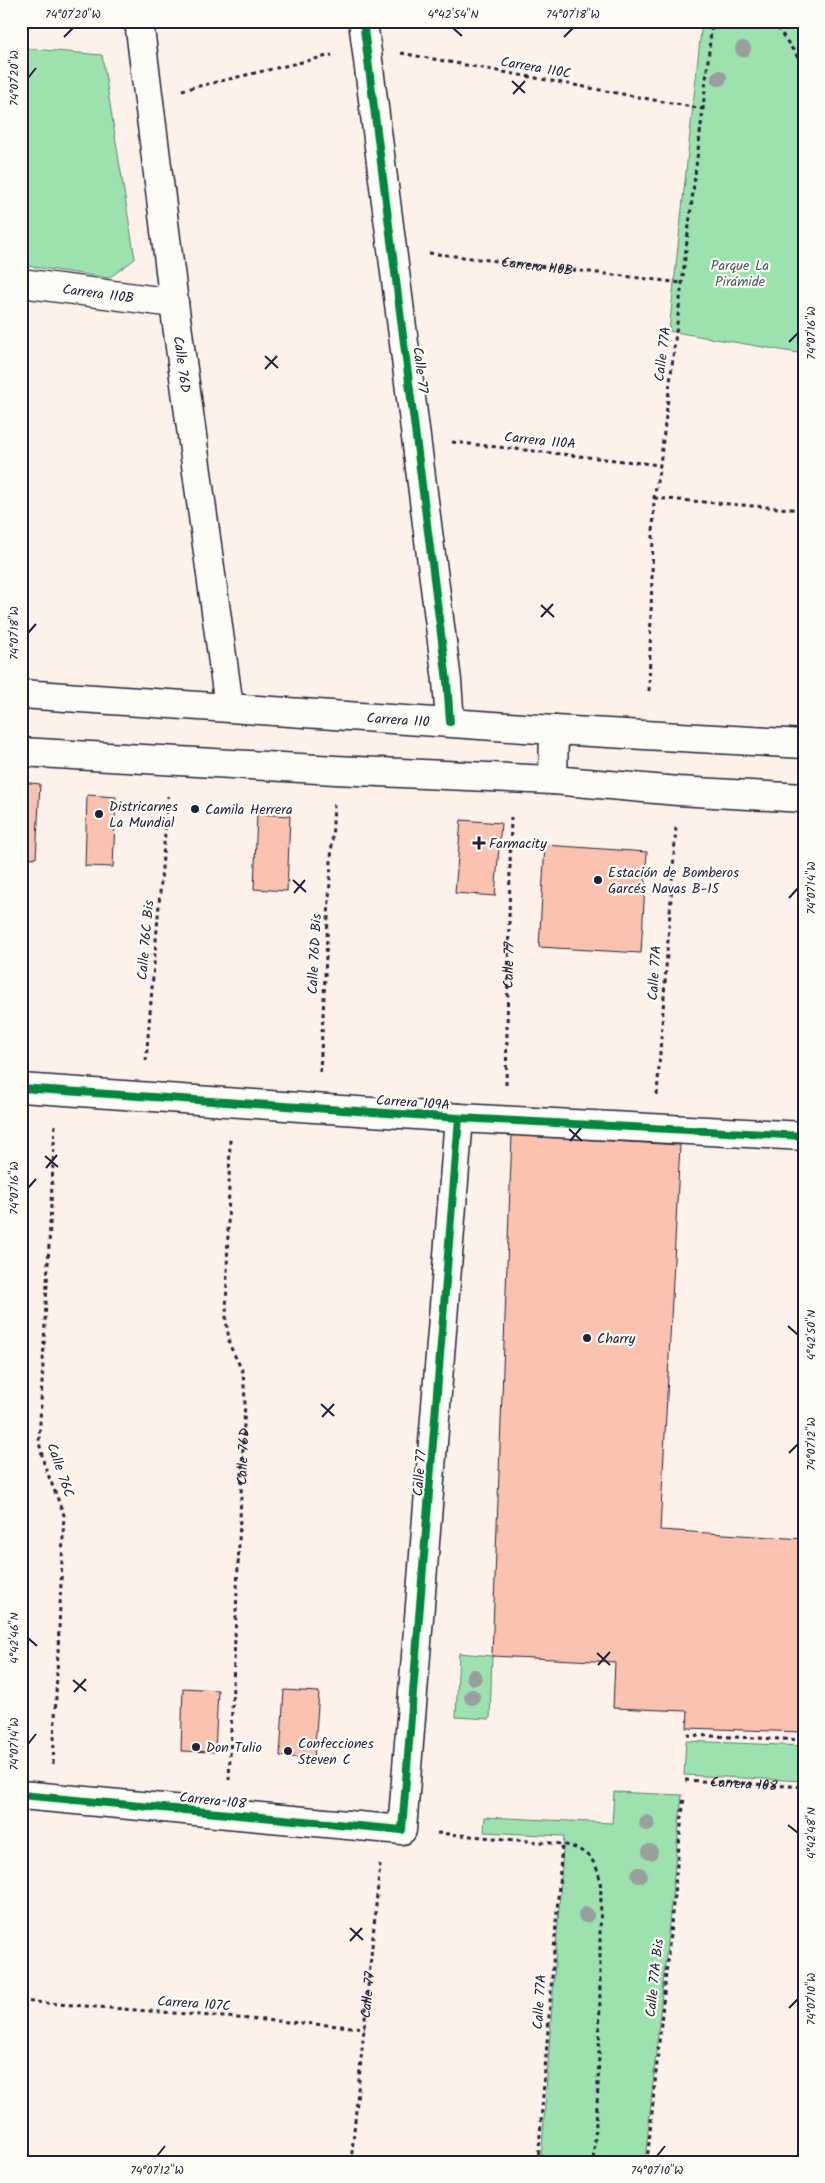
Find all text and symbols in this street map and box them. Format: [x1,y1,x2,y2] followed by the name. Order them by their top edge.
[45,5,101,24] text: 74°07'20"W
[427,5,479,24] text: 4°42'54"N
[546,5,600,24] text: 74°07'18"W
[5,50,24,106] text: 74°07'20"W
[499,51,573,85] street label: Carrera 110C
[500,252,574,282] street label: Carrera 110B
[711,255,769,293] park label: Parque La Pirámide
[61,279,135,310] street label: Carrera 110B
[802,306,821,360] text: 74°07'16"W
[649,325,677,383] street label: Calle 77A
[167,335,196,394] street label: Calle 76D
[406,346,434,395] street label: Calle 77
[503,426,577,456] street label: Carrera 110A
[5,606,24,660] text: 74°07'18"W
[366,707,430,734] street label: Carrera 110
[109,796,178,834] place label: Districarnes La Mundial
[205,799,293,821] place label: Camila Herrera
[189,803,201,815] marker: Camila Herrera
[93,808,105,820] marker: Districarnes La Mundial
[489,833,547,855] place label: Farmacity
[473,837,485,849] marker: Farmacity
[802,861,821,915] text: 74°07'14"W
[608,862,739,900] place label: Estación de Bomberos Garcés Navas B-15
[592,874,604,886] marker: Estación de Bomberos Garcés Navas B-15
[132,899,160,981] street label: Calle 76C Bis
[302,913,328,995] street label: Calle 76D Bis
[498,941,521,989] street label: Calle 77
[642,945,668,1001] street label: Calle 77A
[375,1089,451,1117] street label: Carrera 109A
[5,1161,24,1215] text: 74°07'16"W
[802,1310,821,1360] text: 4°42'50"N
[597,1328,636,1350] place label: Charry
[581,1332,593,1344] marker: Charry
[802,1417,821,1471] text: 74°07'12"W
[231,1427,256,1485] street label: Calle 76D
[40,1440,80,1501] street label: Calle 76C
[407,1449,433,1497] street label: Calle 77
[5,1612,24,1664] text: 4°42'46"N
[5,1717,24,1771] text: 74°07'14"W
[298,1733,374,1771] place label: Confecciones Steven C
[206,1737,262,1759] place label: Don Tulio
[190,1741,202,1753] marker: Don Tulio
[282,1745,294,1757] marker: Confecciones Steven C
[710,1772,779,1797] street label: Carrera 108
[178,1787,248,1816] street label: Carrera 108
[802,1807,821,1859] text: 4°42'48"N
[640,1938,670,2019] street label: Calle 77A Bis
[355,1970,382,2019] street label: Calle 77
[802,1973,821,2025] text: 74°07'10"W
[527,1974,553,2030] street label: Calle 77A
[156,1990,231,2018] street label: Carrera 107C
[130,2161,184,2180] text: 74°07'12"W
[631,2161,683,2180] text: 74°07'10"W

